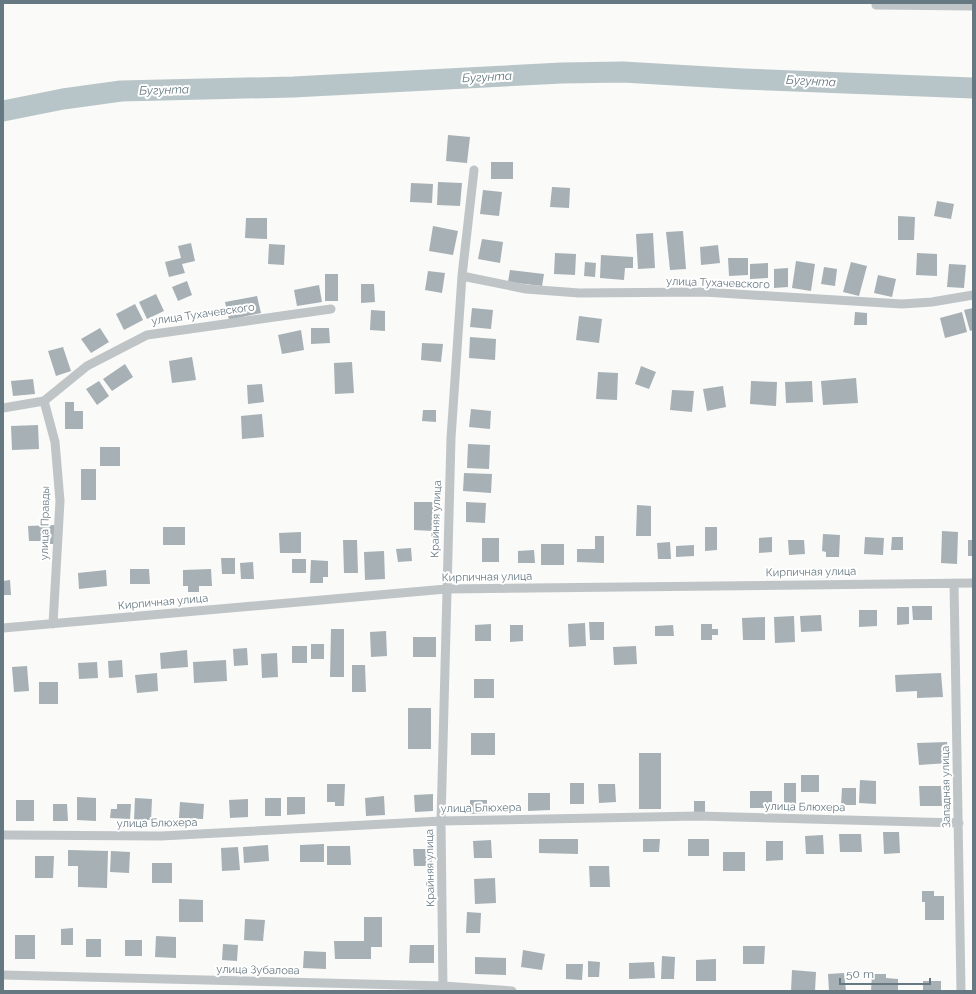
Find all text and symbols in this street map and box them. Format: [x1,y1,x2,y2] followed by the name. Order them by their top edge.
[462,69,512,85] water label: Бугунта
[786,73,836,89] water label: Бугунта
[139,82,189,98] water label: Бугунта
[666,275,771,291] street label: улица Тухачевского
[151,300,256,328] street label: улица Тухачевского
[428,480,444,558] street label: Крайняя улица
[38,486,52,560] street label: улица Правды
[766,565,856,579] street label: Кирпичная улица
[442,570,532,584] street label: Кирпичная улица
[117,592,209,612] street label: Кирпичная улица
[939,746,953,828] street label: Западная улица
[765,800,845,814] street label: улица Блюхера
[441,801,521,815] street label: улица Блюхера
[117,816,197,830] street label: улица Блюхера
[423,829,437,907] street label: Крайняя улица
[840,960,930,986] scale bar
[216,963,300,977] street label: улица Зубалова
[846,967,874,981] text: 50 m

